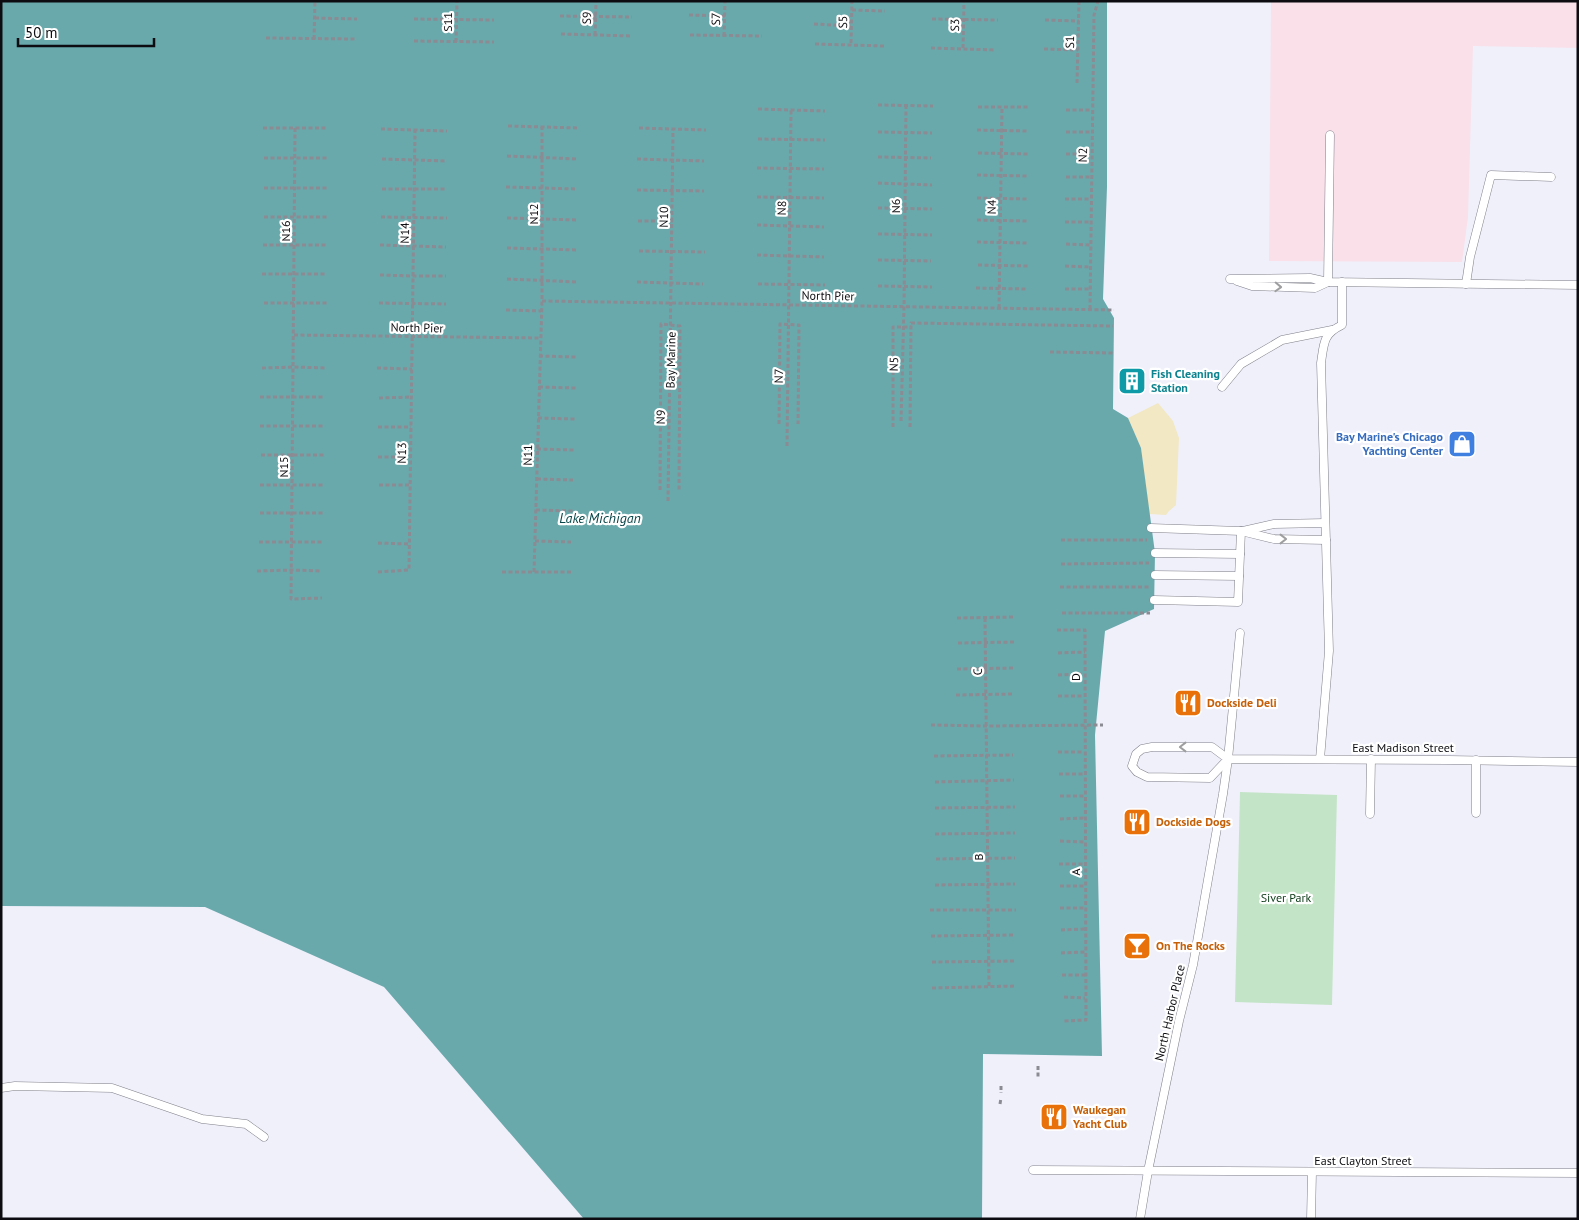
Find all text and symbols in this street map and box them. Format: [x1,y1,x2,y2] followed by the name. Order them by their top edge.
[579,11,594,25] street label: S9
[440,12,455,32] street label: S11
[708,12,723,26] street label: S7
[18,15,154,47] scale bar
[835,15,850,29] street label: S5
[947,18,962,32] street label: S3
[25,23,58,42] text: 50 m
[1062,35,1077,49] street label: S1
[1075,148,1090,162] street label: N2
[888,199,903,213] street label: N6
[984,199,999,214] street label: N4
[774,201,789,215] street label: N8
[526,203,541,225] street label: N12
[656,206,671,228] street label: N10
[278,220,293,242] street label: N16
[397,222,412,244] street label: N14
[1274,281,1282,292] one-way arrow
[801,288,855,303] street label: North Pier
[390,320,444,335] street label: North Pier
[663,331,678,388] street label: Bay Marine
[886,356,901,372] street label: N5
[1117,366,1147,396] building icon: Fish Cleaning Station
[1151,366,1220,395] place label: Fish Cleaning Station
[771,369,786,383] street label: N7
[653,410,668,424] street label: N9
[1336,429,1444,458] place label: Bay Marine's Chicago Yachting Center
[1447,429,1477,459] shop icon: Bay Marine's Chicago Yachting Center
[394,442,409,464] street label: N13
[520,444,535,466] street label: N11
[276,456,291,478] street label: N15
[559,509,641,527] water label: Lake Michigan
[1280,534,1287,544] one-way arrow
[970,668,985,676] street label: C
[1068,673,1083,681] street label: D
[1173,688,1203,718] restaurant icon: Dockside Deli
[1207,695,1277,710] place label: Dockside Deli
[1352,740,1454,755] street label: East Madison Street
[1179,742,1187,752] one-way arrow
[1122,807,1152,837] restaurant icon: Dockside Dogs
[1156,814,1231,829] place label: Dockside Dogs
[971,853,986,861] street label: B
[1068,868,1083,876] street label: A
[1261,890,1312,905] park label: Siver Park
[1122,931,1152,961] bar icon: On The Rocks
[1156,938,1225,953] place label: On The Rocks
[1151,963,1188,1063] street label: North Harbor Place
[1039,1102,1069,1132] restaurant icon: Waukegan Yacht Club
[1072,1102,1128,1131] place label: Waukegan Yacht Club
[1314,1153,1412,1168] street label: East Clayton Street

